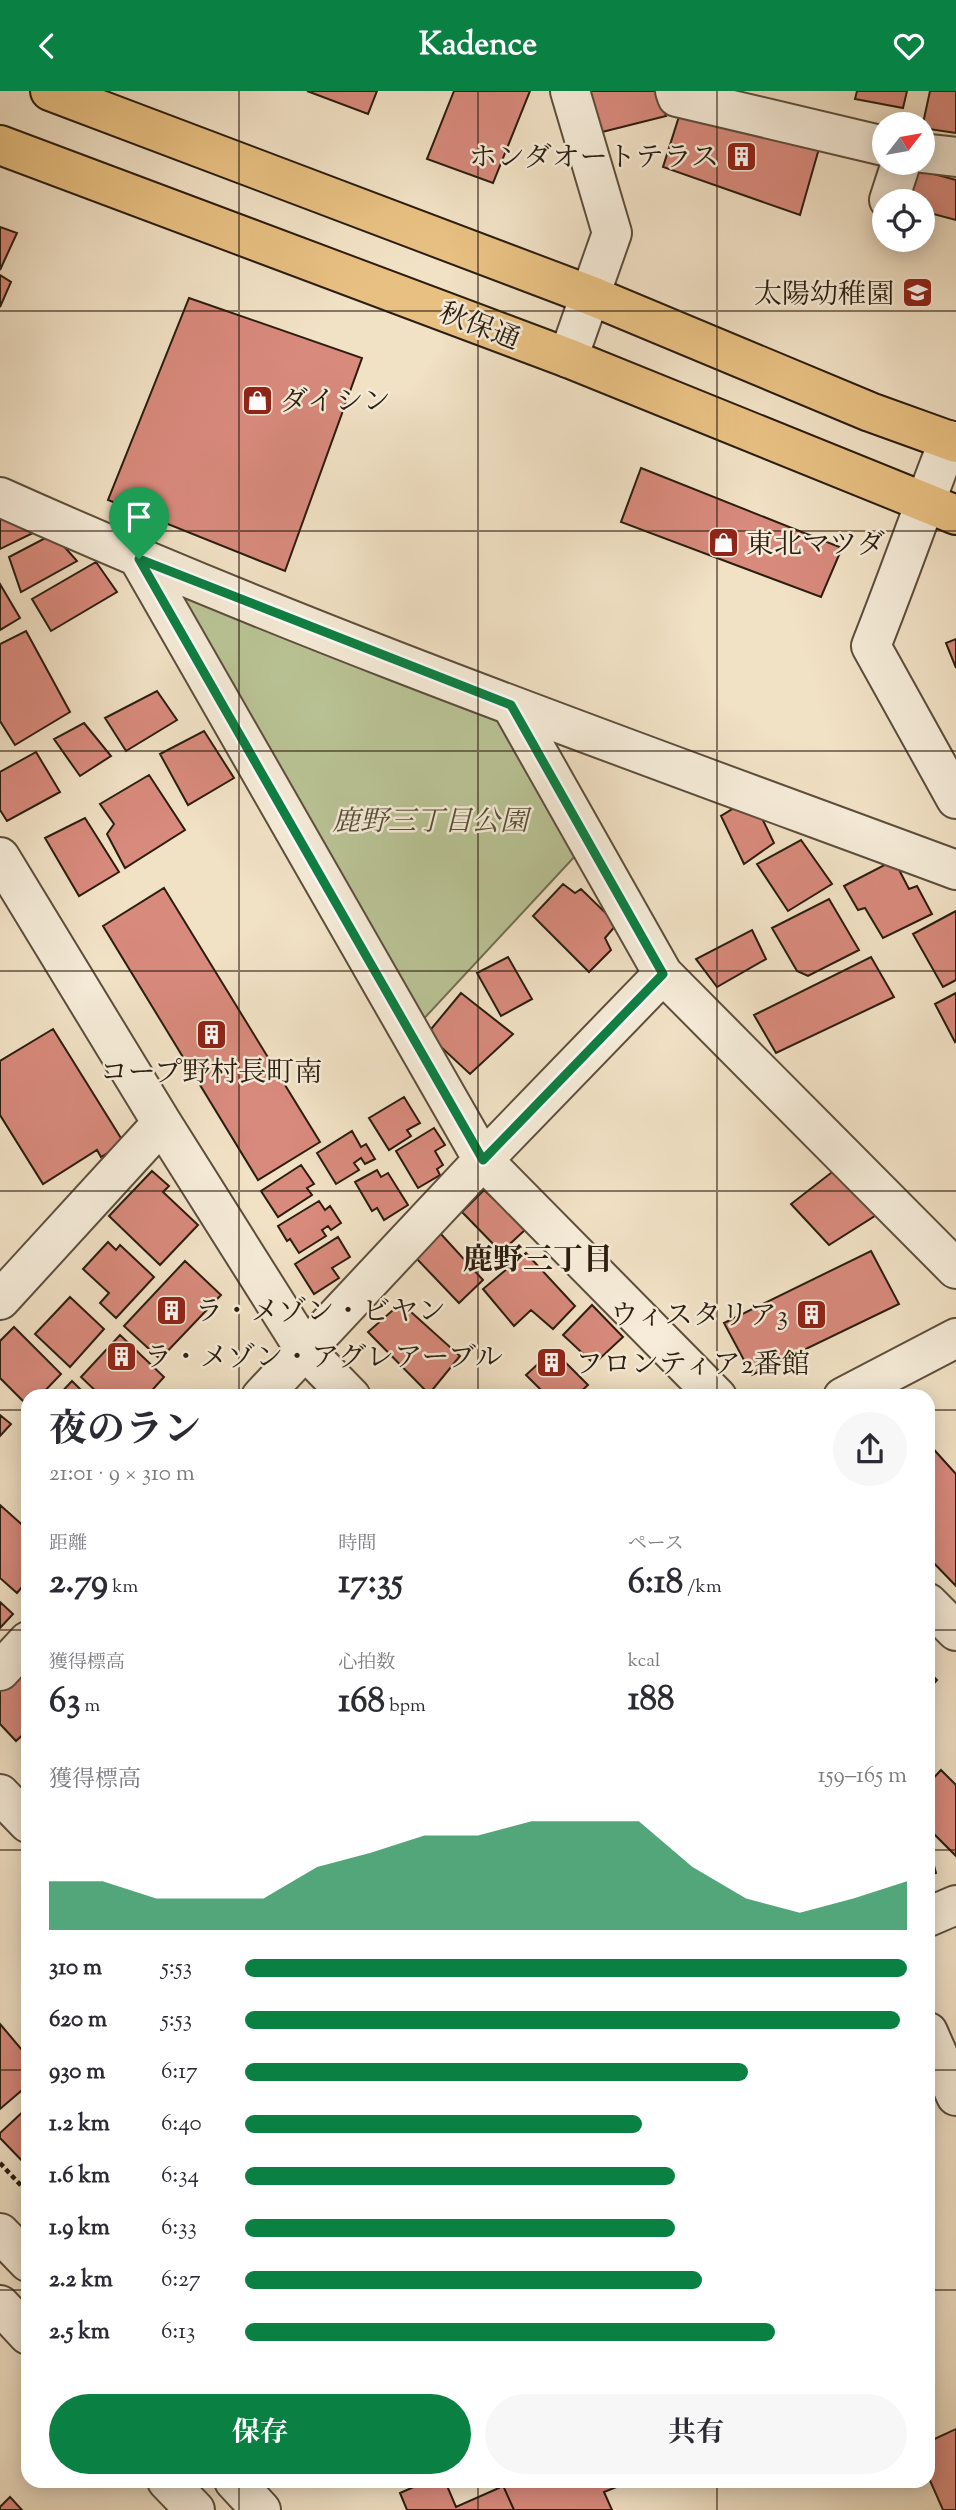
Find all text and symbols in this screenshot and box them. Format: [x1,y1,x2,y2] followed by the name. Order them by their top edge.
[419,23,537,69] text: Kadence
[28,27,66,65] icon: back
[890,27,928,65] icon: heart
[872,112,934,175] north arrow
[872,112,935,252] map controls
[469,139,719,179] place label: ホンダオートテラス
[725,139,759,173] building icon: ホンダオートテラス
[872,189,935,252] button: locate
[754,276,894,316] place label: 太陽幼稚園
[900,276,934,310] school or university icon: 太陽幼稚園
[433,294,525,362] street label: 秋保通
[240,383,274,417] shop icon: ダイシン
[280,383,391,423] place label: ダイシン
[109,487,169,559] pin
[120,498,158,536] icon: arrive
[706,526,740,560] shop icon: 東北マツダ
[746,526,885,566] place label: 東北マツダ
[332,803,532,843] park label: 鹿野三丁目公園
[194,1017,228,1051] building icon: コープ野村長町南
[100,1054,322,1094] place label: コープ野村長町南
[463,1240,613,1283] district label: 鹿野三丁目
[155,1293,189,1327] building icon: ラ・メゾン・ビヤン
[195,1293,446,1333] place label: ラ・メゾン・ビヤン
[610,1297,788,1337] place label: ウィスタリア3
[794,1297,828,1331] building icon: ウィスタリア3
[104,1339,138,1373] building icon: ラ・メゾン・アグレアーブル
[144,1339,503,1379] place label: ラ・メゾン・アグレアーブル
[535,1346,569,1380] building icon: フロンティア2番館
[575,1346,810,1386] place label: フロンティア2番館
[49,1405,201,1459] text: 夜のラン
[833,1412,907,1486] button: share
[49,1458,195,1491] text: 21:01 · 9 × 310 m
[49,1531,87,1558] text: 距離
[338,1531,376,1558] text: 時間
[628,1531,684,1558] text: ペース
[49,1558,108,1609] text: 2.79
[338,1558,403,1609] text: 17:35
[628,1558,683,1609] text: 6:18
[108,1574,138,1601] text: km
[683,1574,722,1601] text: /km
[628,1648,660,1675] text: kcal
[49,1650,125,1677] text: 獲得標高
[338,1650,395,1677] text: 心拍数
[628,1675,675,1726] text: 188
[49,1677,81,1728] text: 63
[338,1677,385,1728] text: 168
[81,1693,100,1720] text: m
[385,1693,426,1720] text: bpm
[818,1760,907,1793] text: 159–165 m
[49,1764,141,1797] text: 獲得標高
[49,1952,102,1985] text: 310 m
[161,1952,192,1985] text: 5:53
[49,2004,107,2037] text: 620 m
[161,2004,192,2037] text: 5:53
[49,2056,105,2089] text: 930 m
[161,2056,198,2089] text: 6:17
[49,2108,110,2141] text: 1.2 km
[161,2108,202,2141] text: 6:40
[49,2160,110,2193] text: 1.6 km
[161,2160,199,2193] text: 6:34
[49,2212,110,2245] text: 1.9 km
[161,2212,197,2245] text: 6:33
[49,2264,113,2297] text: 2.2 km
[161,2264,200,2297] text: 6:27
[49,2316,110,2349] text: 2.5 km
[161,2316,195,2349] text: 6:13
[49,2394,471,2474] button: 保存
[485,2394,907,2474] button: 共有

